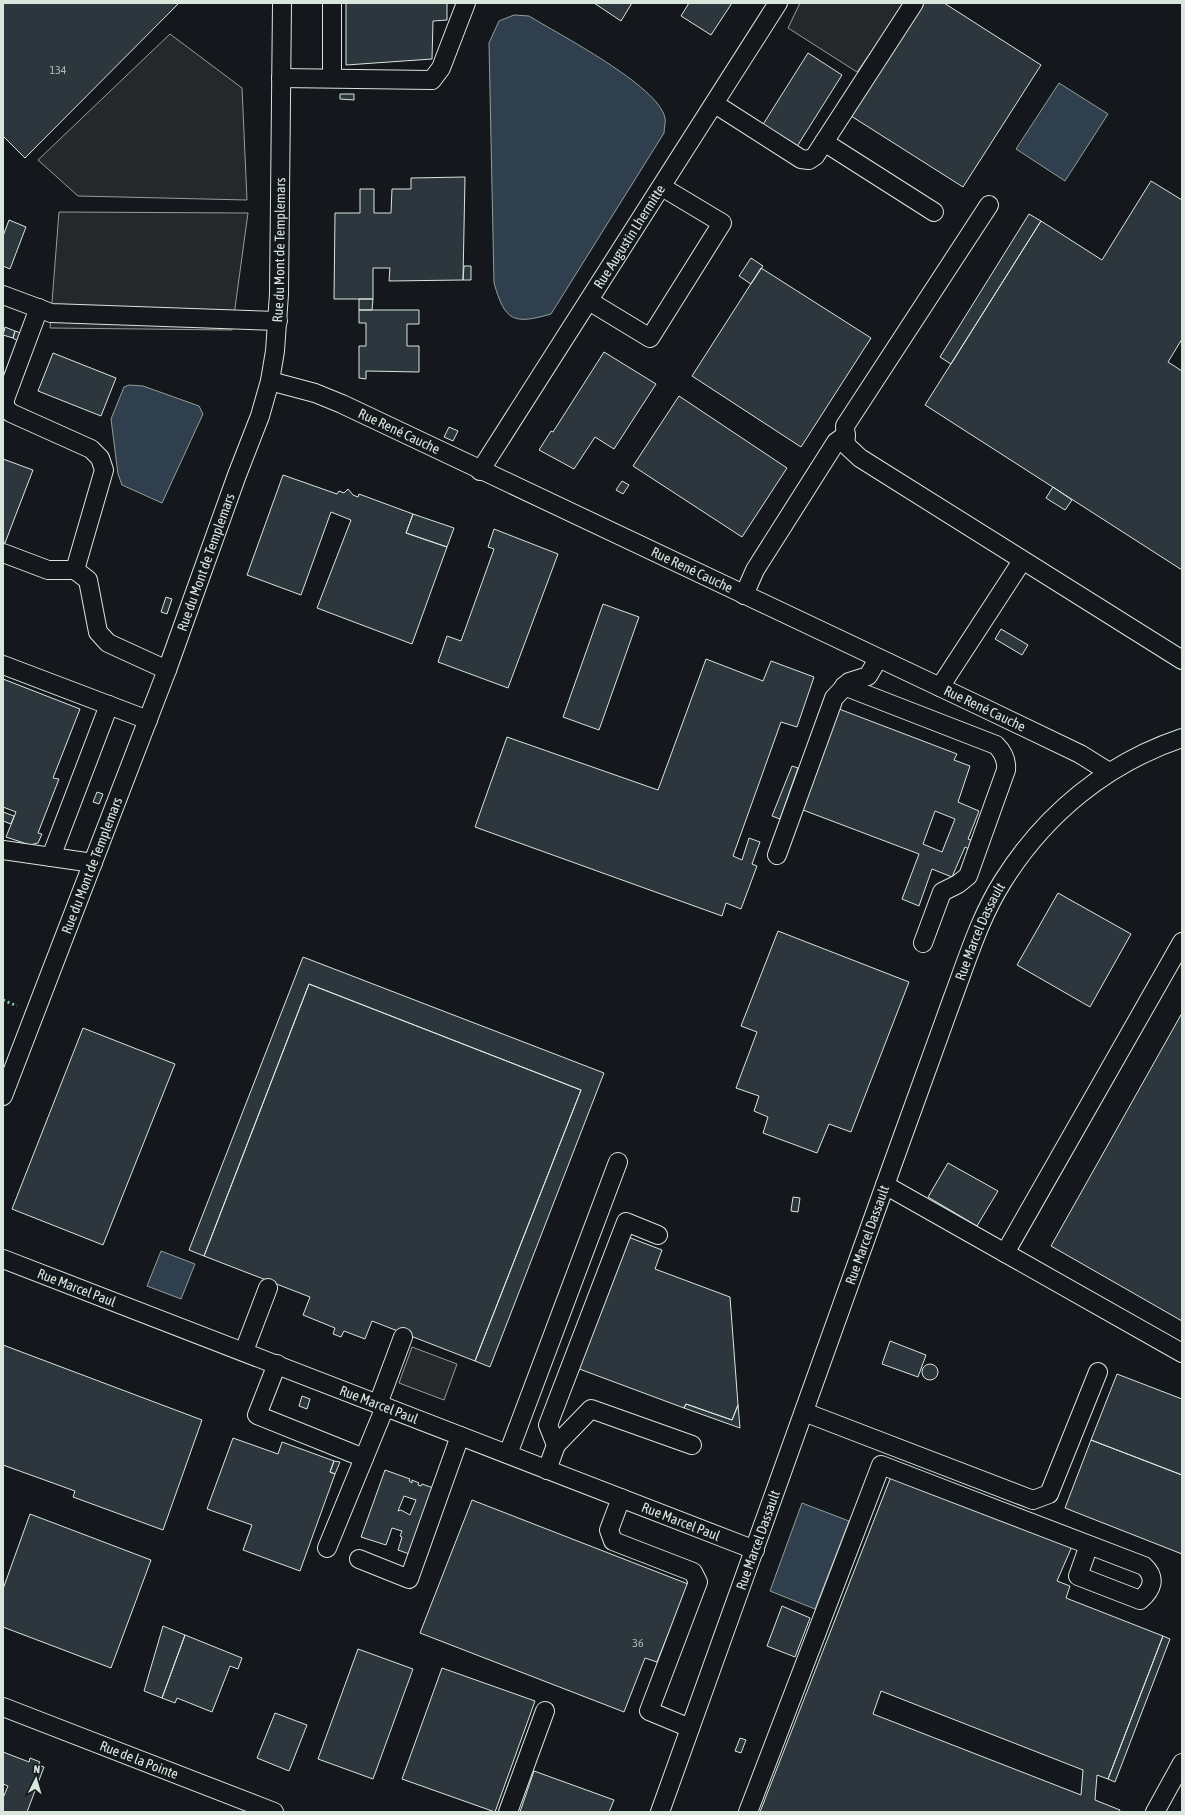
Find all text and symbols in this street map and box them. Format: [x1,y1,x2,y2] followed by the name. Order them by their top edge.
[50,63,67,77] house number: 134
[269,177,288,323] street label: Rue du Mont de Templemars
[590,182,668,291] street label: Rue Augustin Lhermitte
[356,405,443,457] street label: Rue René Cauche
[174,491,238,633] street label: Rue du Mont de Templemars
[649,544,735,596] street label: Rue René Cauche
[942,682,1028,735] street label: Rue René Cauche
[58,795,125,936] street label: Rue du Mont de Templemars
[952,880,1008,982] street label: Rue Marcel Dassault
[842,1183,892,1287] street label: Rue Marcel Dassault
[35,1265,118,1310] street label: Rue Marcel Paul
[337,1382,421,1427] street label: Rue Marcel Paul
[733,1488,783,1592] street label: Rue Marcel Dassault
[639,1499,723,1544] street label: Rue Marcel Paul
[632,1636,644,1650] house number: 36
[98,1737,181,1782] street label: Rue de la Pointe
[16,1759,56,1799] north arrow
[33,1763,41,1775] text: N

